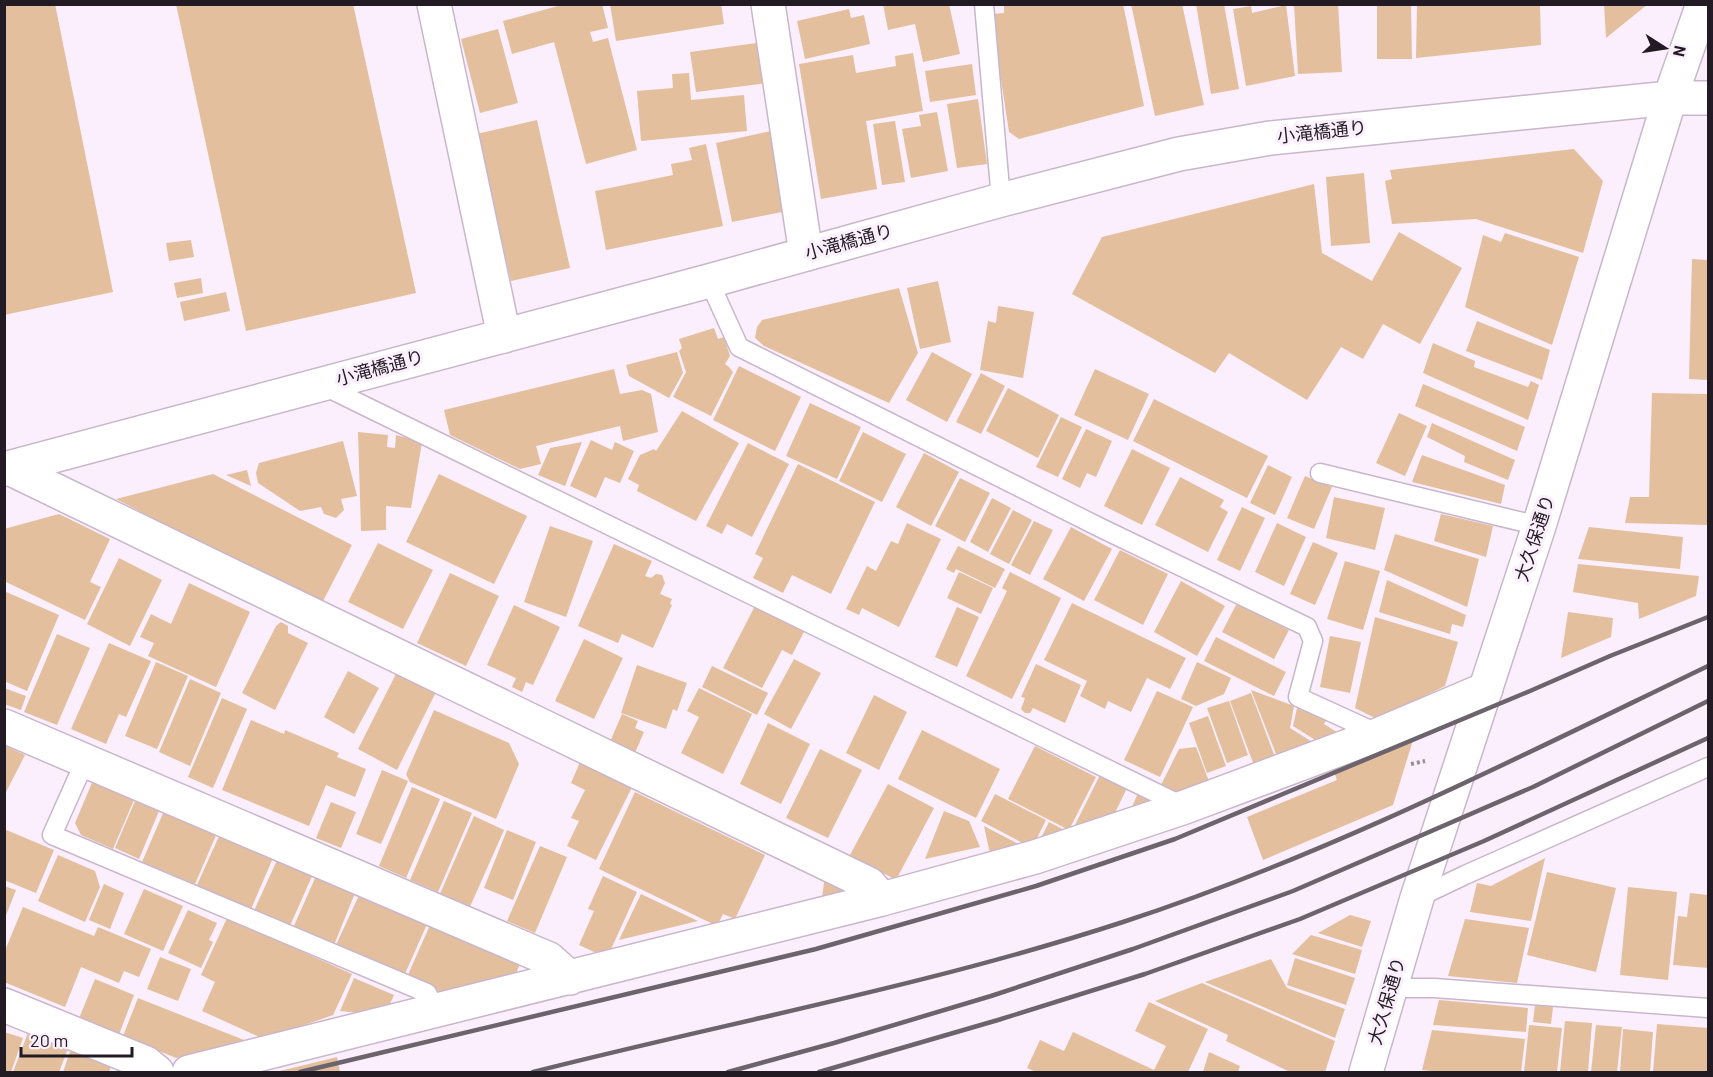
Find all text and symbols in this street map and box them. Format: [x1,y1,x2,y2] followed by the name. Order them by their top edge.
[1635,18,1695,78] north arrow
[1670,44,1691,58] text: N
[1276,115,1368,147] street label: 小滝橋通り
[802,219,895,263] street label: 小滝橋通り
[333,345,426,389] street label: 小滝橋通り
[1510,491,1558,584] street label: 大久保通り
[1363,954,1409,1047] street label: 大久保通り
[21,1020,132,1058] scale bar
[30,1029,68,1051] text: 20 m

